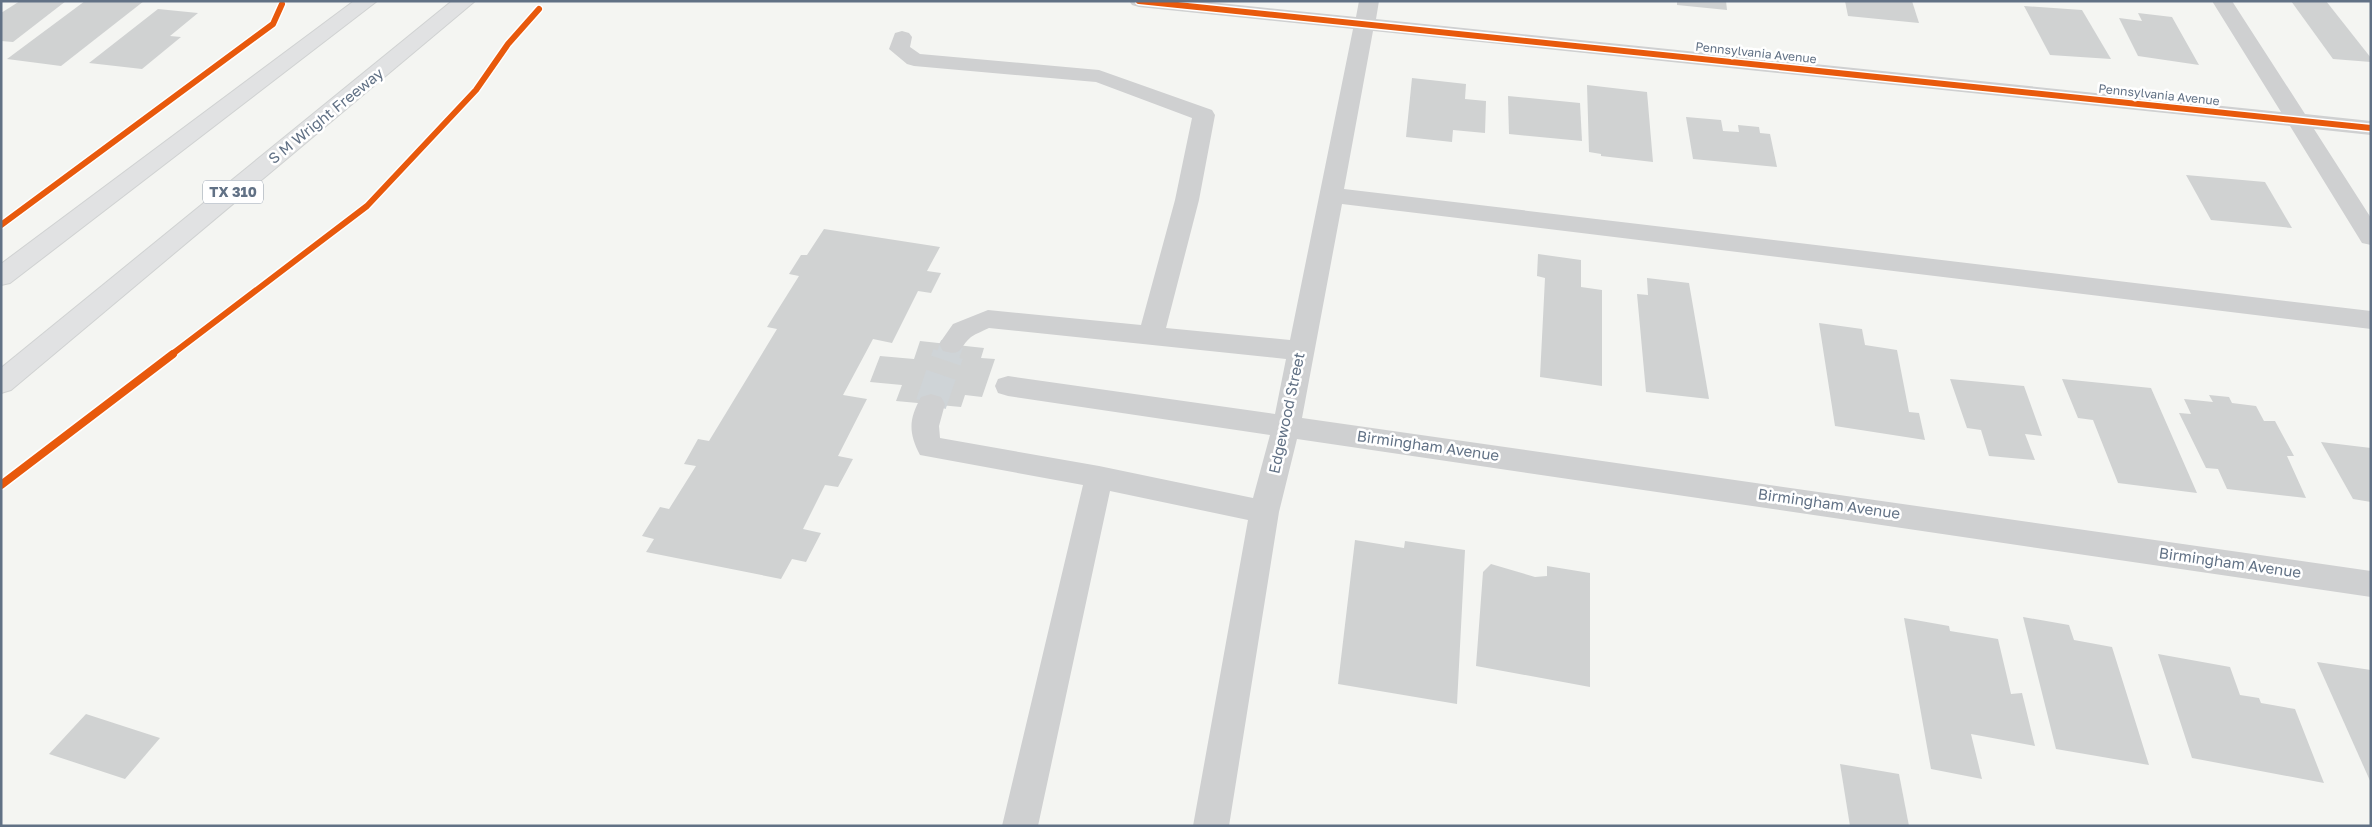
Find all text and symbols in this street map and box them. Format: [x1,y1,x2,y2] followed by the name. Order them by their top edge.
[1695,39,1818,66] street label: Pennsylvania Avenue
[264,63,387,167] street label: S M Wright Freeway
[2098,81,2221,108] street label: Pennsylvania Avenue
[203,180,263,203] road number: TX 310
[1264,351,1308,475] street label: Edgewood Street
[1356,426,1501,464] street label: Birmingham Avenue
[1757,484,1902,522] street label: Birmingham Avenue
[2158,543,2303,581] street label: Birmingham Avenue

